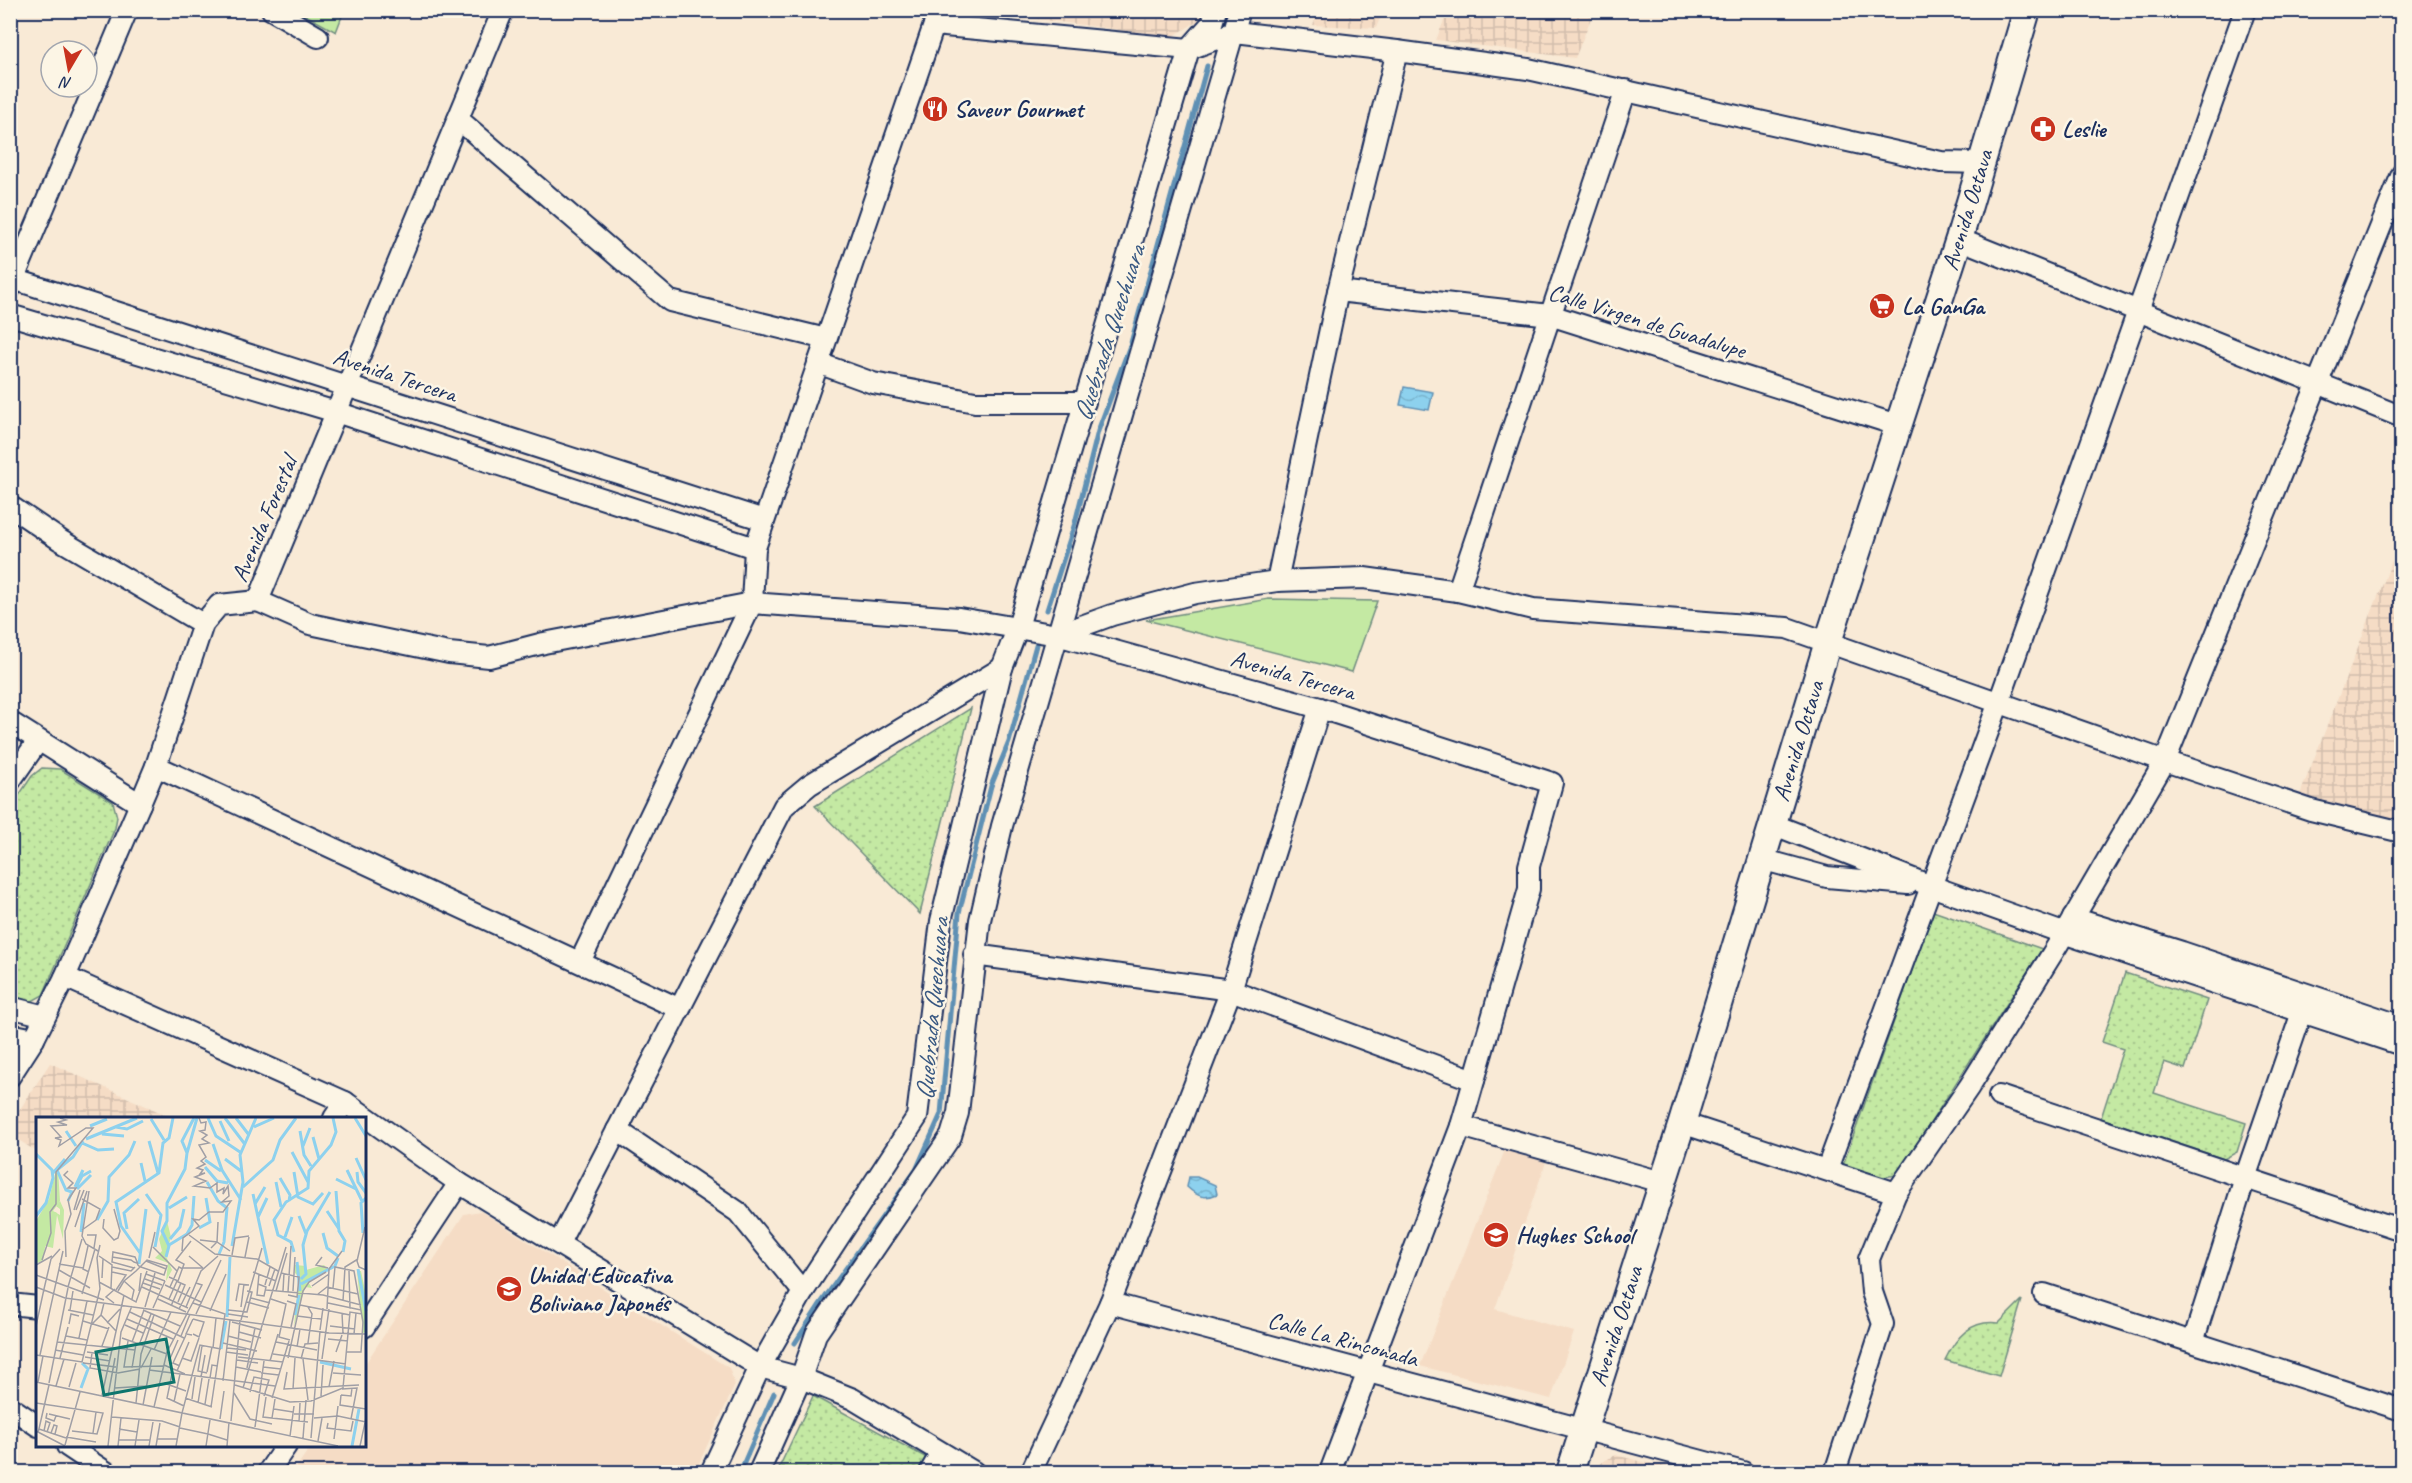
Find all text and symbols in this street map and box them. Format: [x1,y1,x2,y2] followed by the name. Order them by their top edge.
[39,39,99,99] north arrow
[57,72,73,93] text: N
[920,94,950,124] restaurant icon: Saveur Gourmet
[954,94,1086,124] place label: Saveur Gourmet
[2028,114,2058,144] pharmacy icon: Leslie
[2062,114,2108,144] place label: Leslie
[1934,145,2000,274] street label: Avenida Octava
[1065,238,1154,425] water label: Quebrada Quechuara
[1545,277,1751,366] street label: Calle Virgen de Guadalupe
[1867,291,1897,321] supermarket icon: La GanGa
[1902,291,1986,321] place label: La GanGa
[329,341,463,410] street label: Avenida Tercera
[224,448,305,586] street label: Avenida Forestal
[1227,643,1361,708] street label: Avenida Tercera
[1765,676,1831,805] street label: Avenida Octava
[908,913,957,1101] water label: Quebrada Quechuara
[36,1117,366,1447] inset map
[1481,1220,1511,1250] school or university icon: Hughes School
[1516,1220,1638,1250] place label: Hughes School
[528,1260,674,1318] place label: Unidad Educativa Boliviano Japonés
[1583,1261,1650,1390] street label: Avenida Octava
[494,1274,524,1304] school or university icon: Unidad Educativa Boliviano Japonés
[1265,1305,1423,1374] street label: Calle La Rinconada

